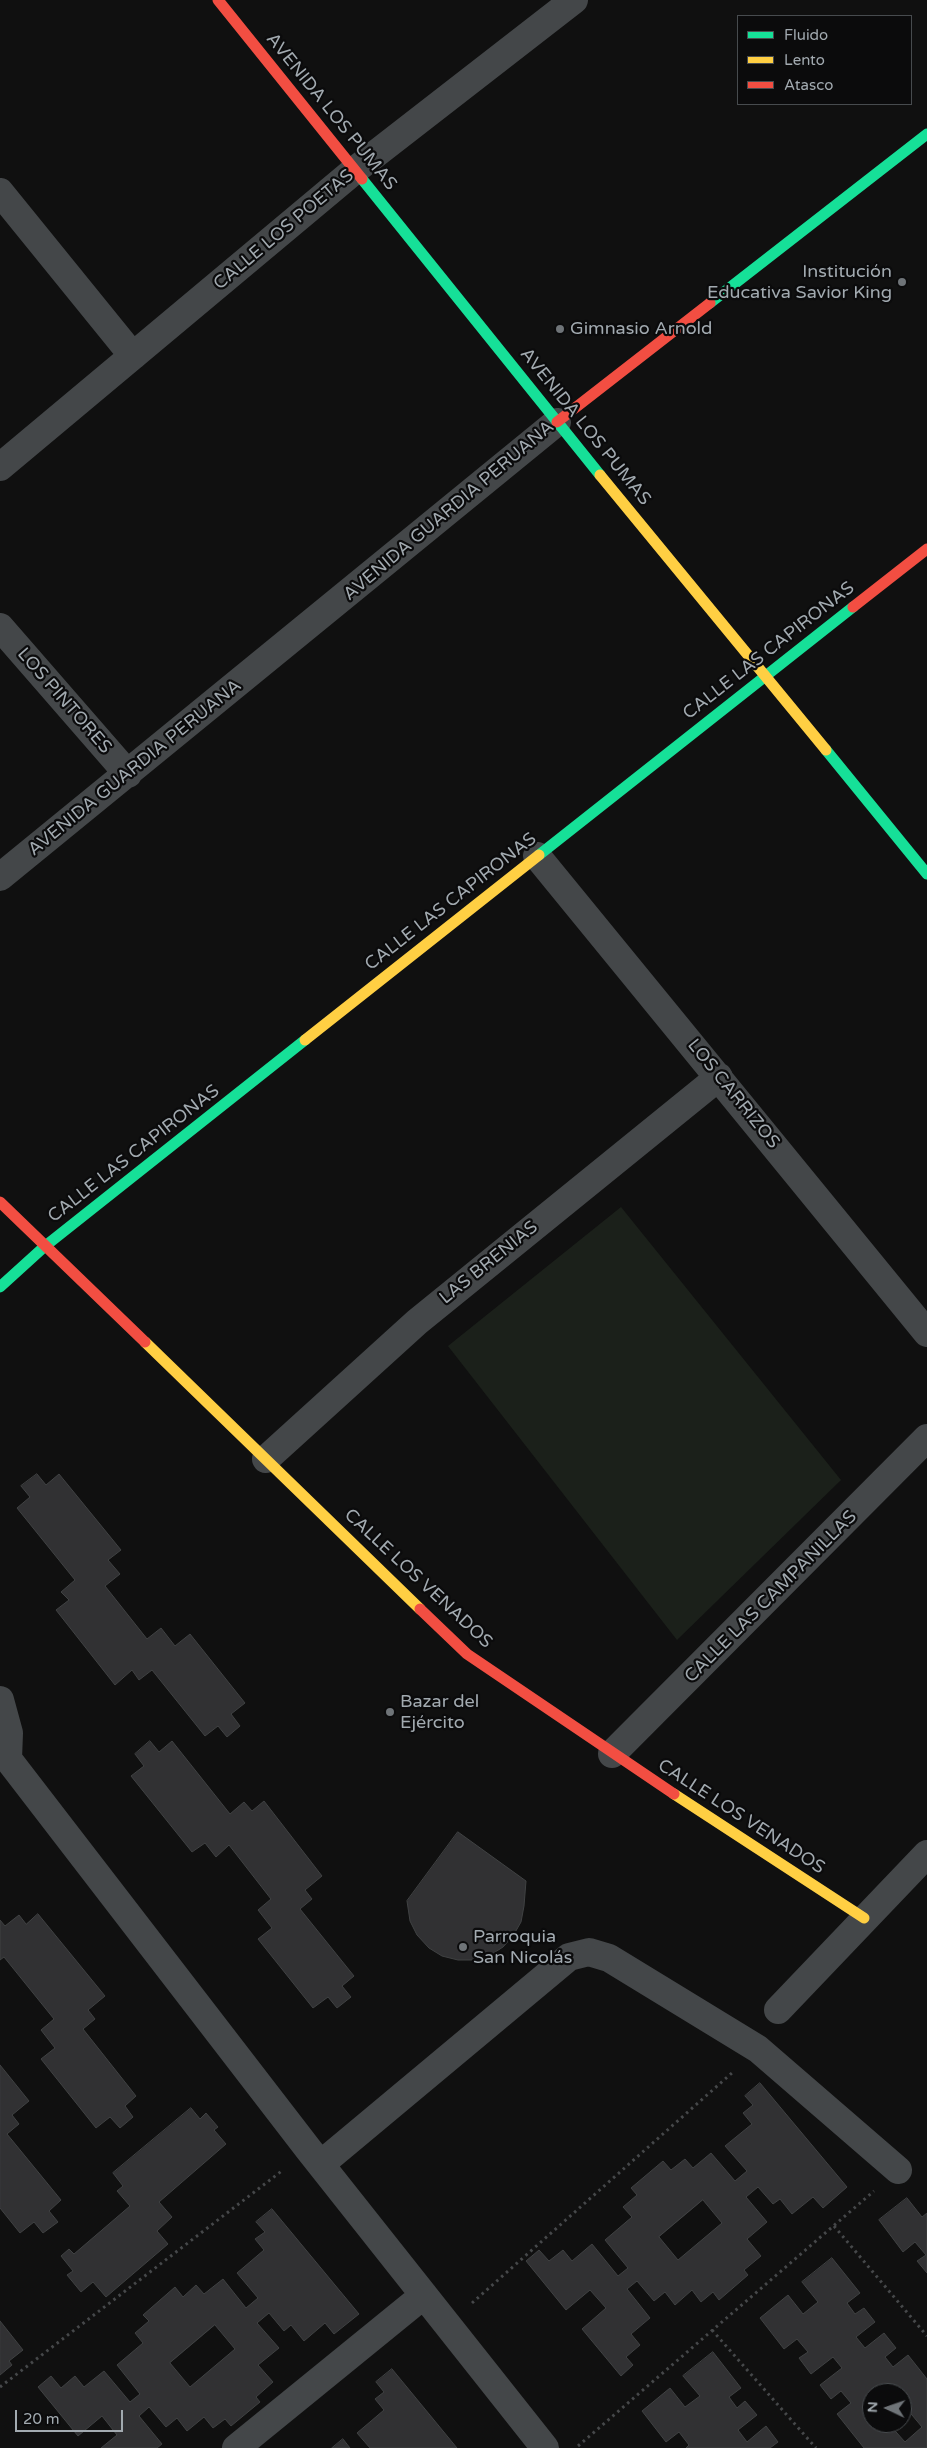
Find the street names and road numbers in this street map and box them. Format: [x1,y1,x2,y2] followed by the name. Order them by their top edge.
[261,29,401,195] street label: AVENIDA LOS PUMAS
[210,165,358,295] street label: CALLE LOS POETAS
[515,344,655,510] street label: AVENIDA LOS PUMAS
[339,416,559,606] street label: AVENIDA GUARDIA PERUANA
[679,577,859,725] street label: CALLE LAS CAPIRONAS
[12,644,116,758] street label: LOS PINTORES
[24,675,246,861] street label: AVENIDA GUARDIA PERUANA
[361,828,541,976] street label: CALLE LAS CAPIRONAS
[682,1035,784,1153] street label: LOS CARRIZOS
[44,1080,224,1228] street label: CALLE LAS CAPIRONAS
[436,1217,542,1309] street label: LAS BRENIAS
[339,1505,497,1653] street label: CALLE LOS VENADOS
[680,1506,862,1688] street label: CALLE LAS CAMPANILLAS
[653,1755,829,1879] street label: CALLE LOS VENADOS

